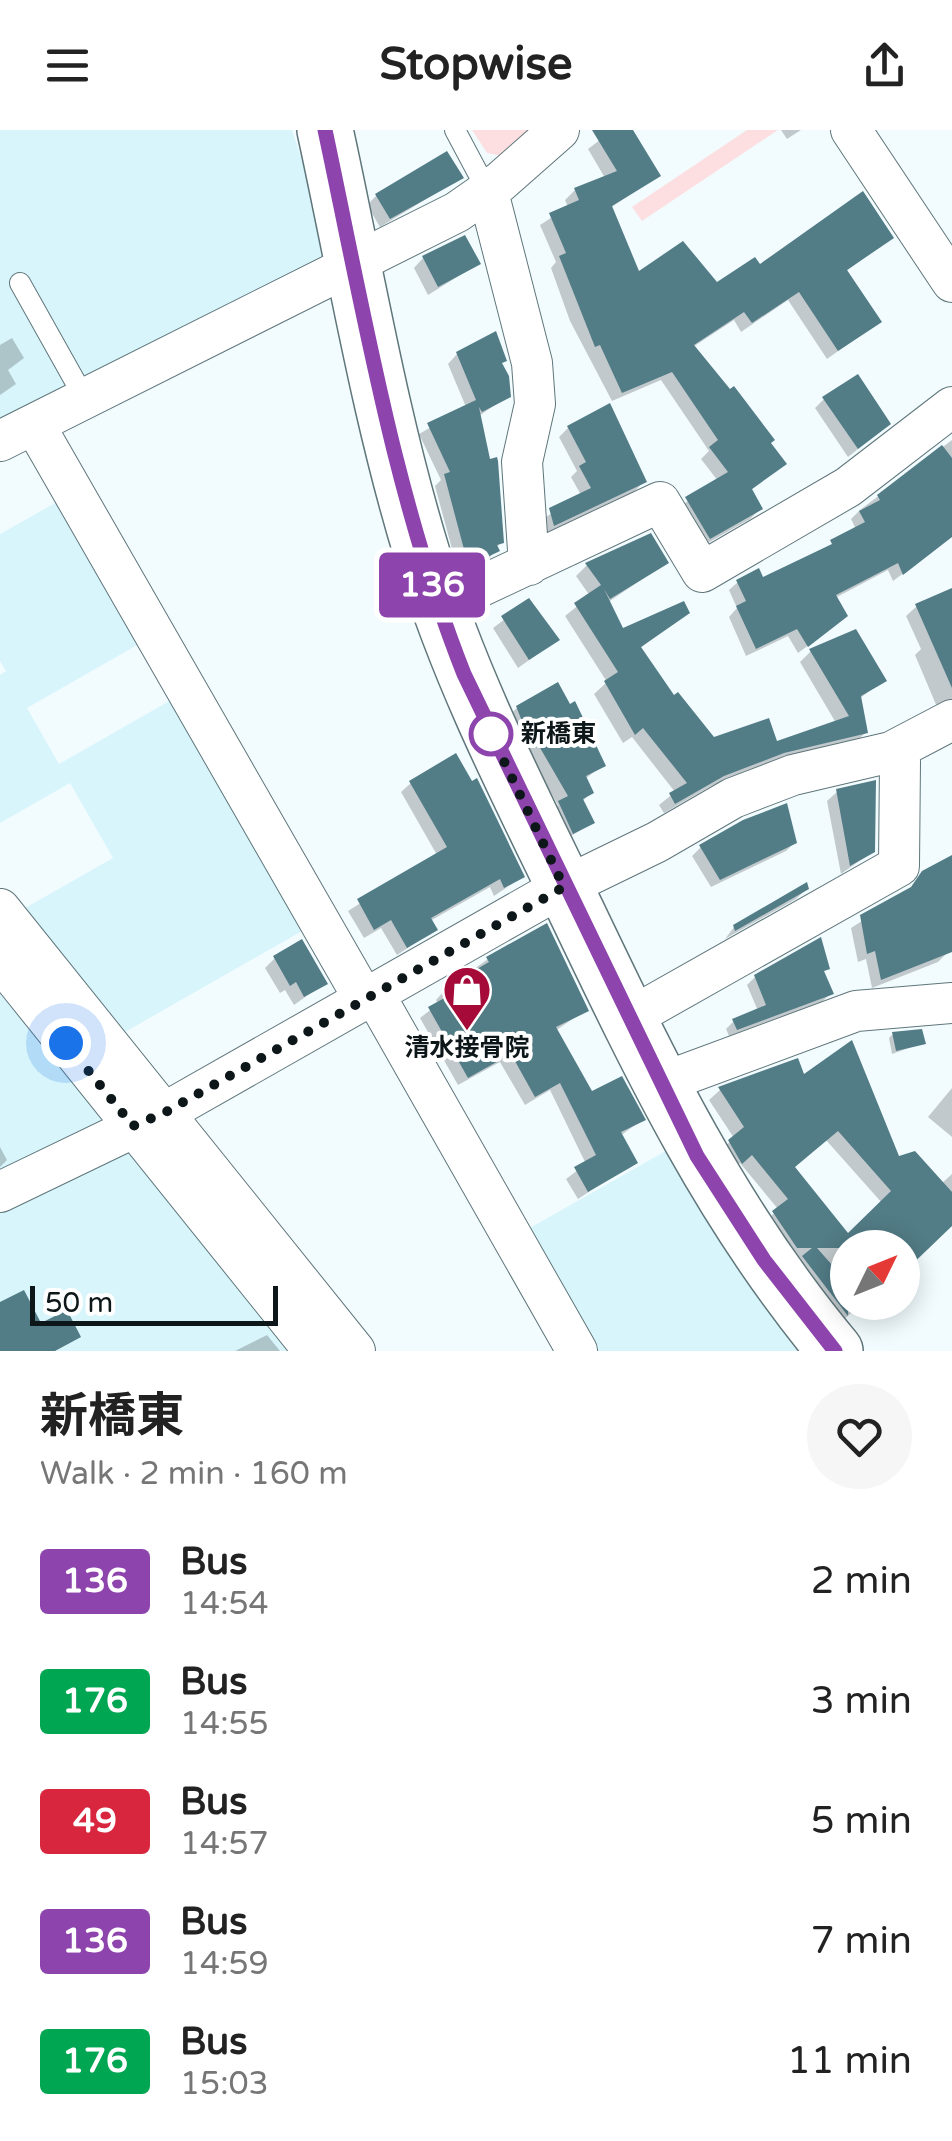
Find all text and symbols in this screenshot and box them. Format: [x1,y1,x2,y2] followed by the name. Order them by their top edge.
[40,38,95,93] icon: menu
[380,38,572,92] text: Stopwise
[857,38,912,93] icon: share
[374,552,490,618] line badge: 136
[399,564,465,606] text: 136
[470,713,512,755] marker: 新橋東
[521,719,596,749] place label: 新橋東
[441,964,493,1032] shop icon: 清水接骨院
[41,1018,91,1068] your location
[404,1033,530,1063] place label: 清水接骨院
[830,1230,920,1320] north arrow
[830,1230,920,1320] map controls
[30,1281,278,1326] scale bar
[45,1286,113,1320] text: 50 m
[807,1384,912,1489] button: heart
[40,1388,184,1446] text: 新橋東
[40,1455,348,1493] text: Walk · 2 min · 160 m
[180,1539,247,1585] text: Bus
[811,1558,912,1604] text: 2 min
[62,1560,128,1602] text: 136
[180,1585,269,1623] text: 14:54
[180,1659,247,1705] text: Bus
[811,1678,912,1724] text: 3 min
[62,1680,128,1722] text: 176
[180,1705,269,1743] text: 14:55
[180,1779,247,1825] text: Bus
[811,1798,912,1844] text: 5 min
[73,1800,117,1842] text: 49
[180,1825,269,1863] text: 14:57
[180,1899,247,1945] text: Bus
[811,1918,912,1964] text: 7 min
[62,1920,128,1962] text: 136
[180,1945,269,1983] text: 14:59
[180,2019,247,2065] text: Bus
[787,2038,912,2084] text: 11 min
[62,2040,128,2082] text: 176
[180,2065,269,2103] text: 15:03

